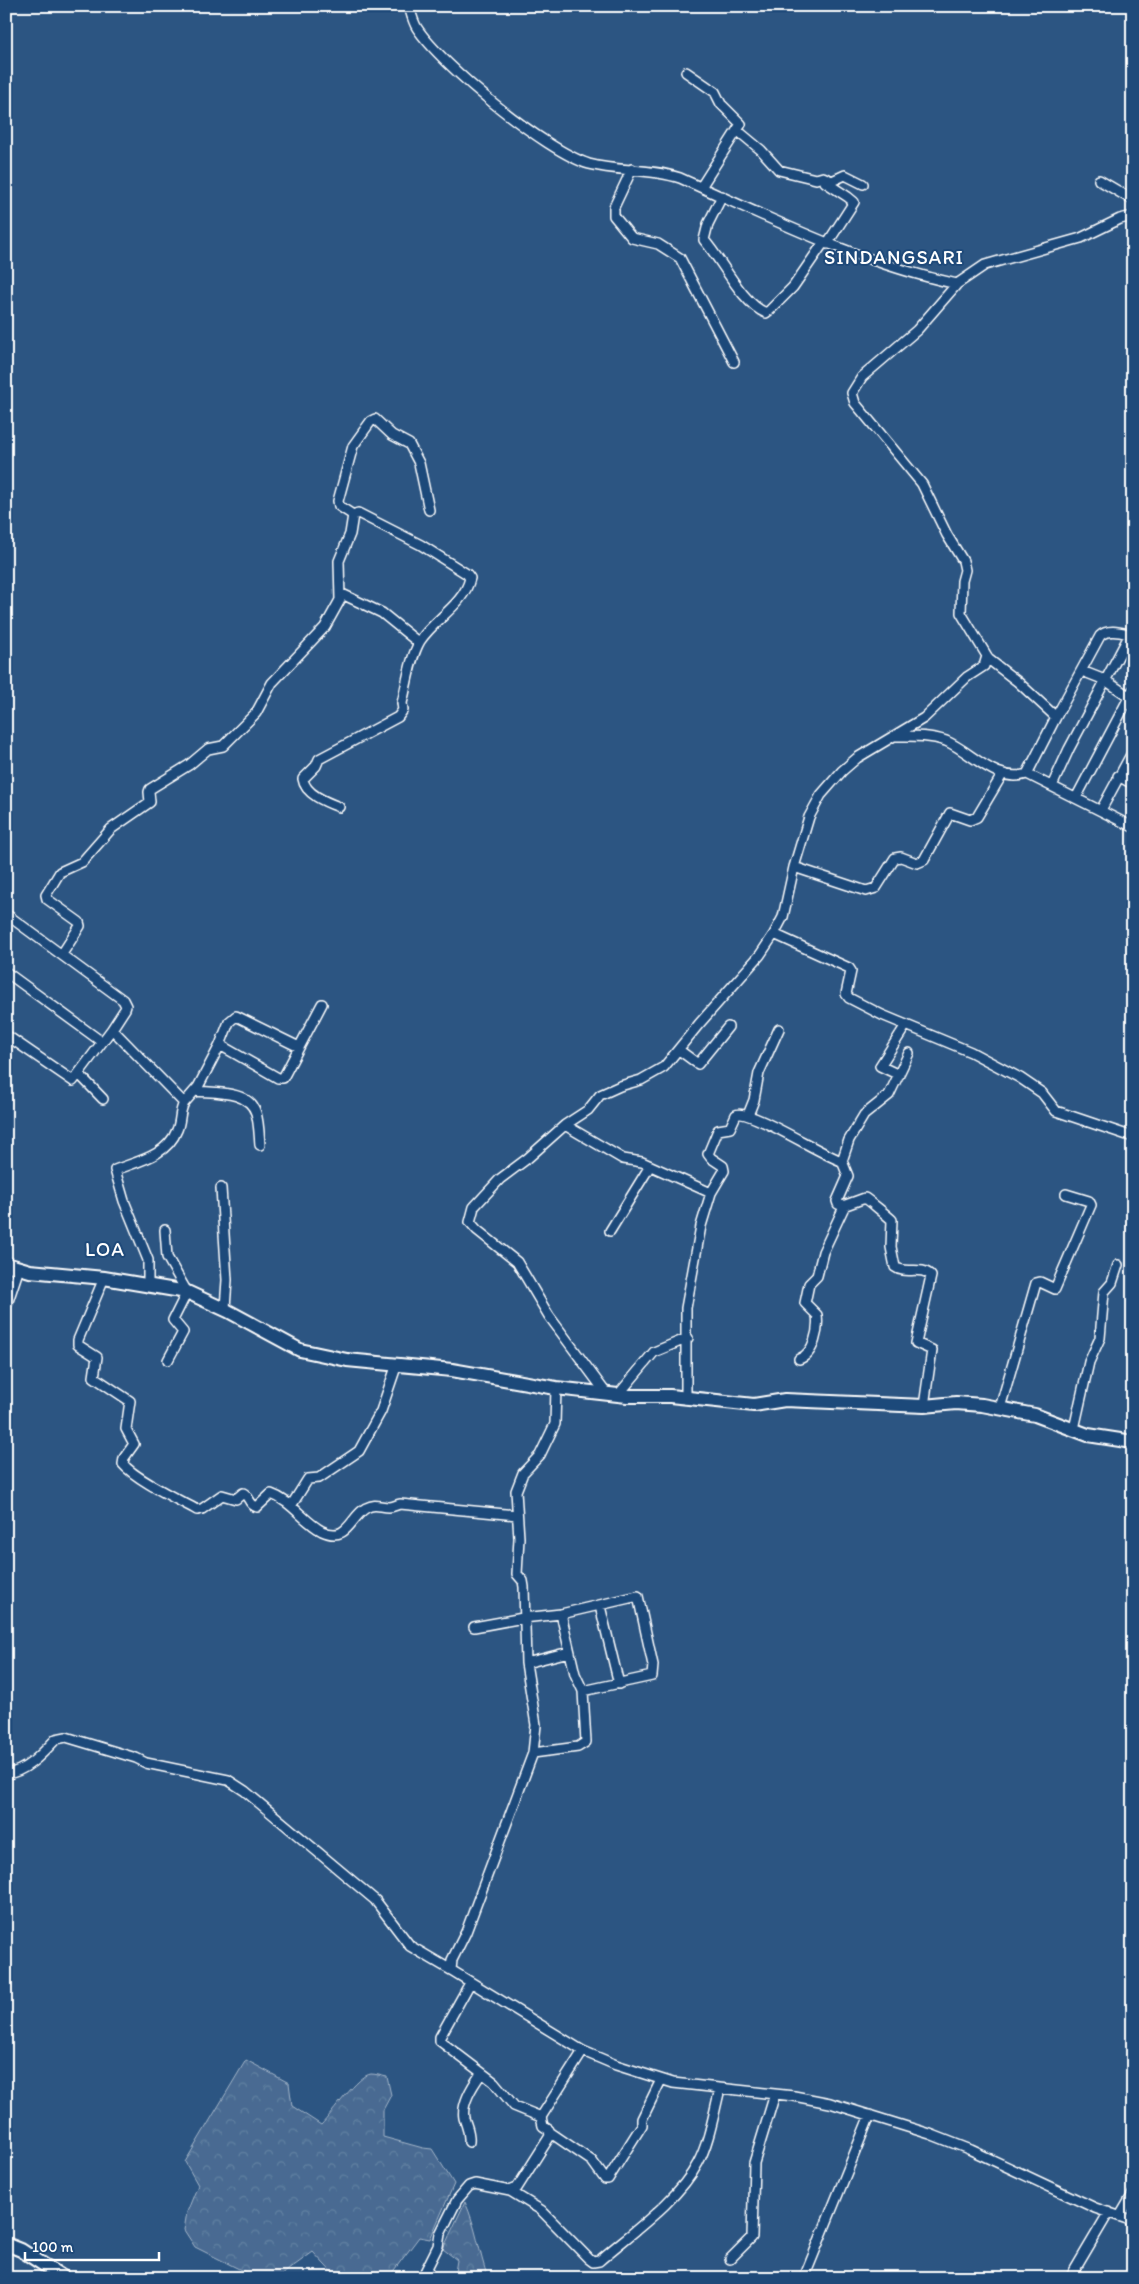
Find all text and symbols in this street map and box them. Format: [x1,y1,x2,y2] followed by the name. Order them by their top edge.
[824,245,964,269] district label: SINDANGSARI
[85,1237,125,1261] district label: LOA
[25,2229,159,2261] scale bar
[32,2238,74,2256] text: 100 m

